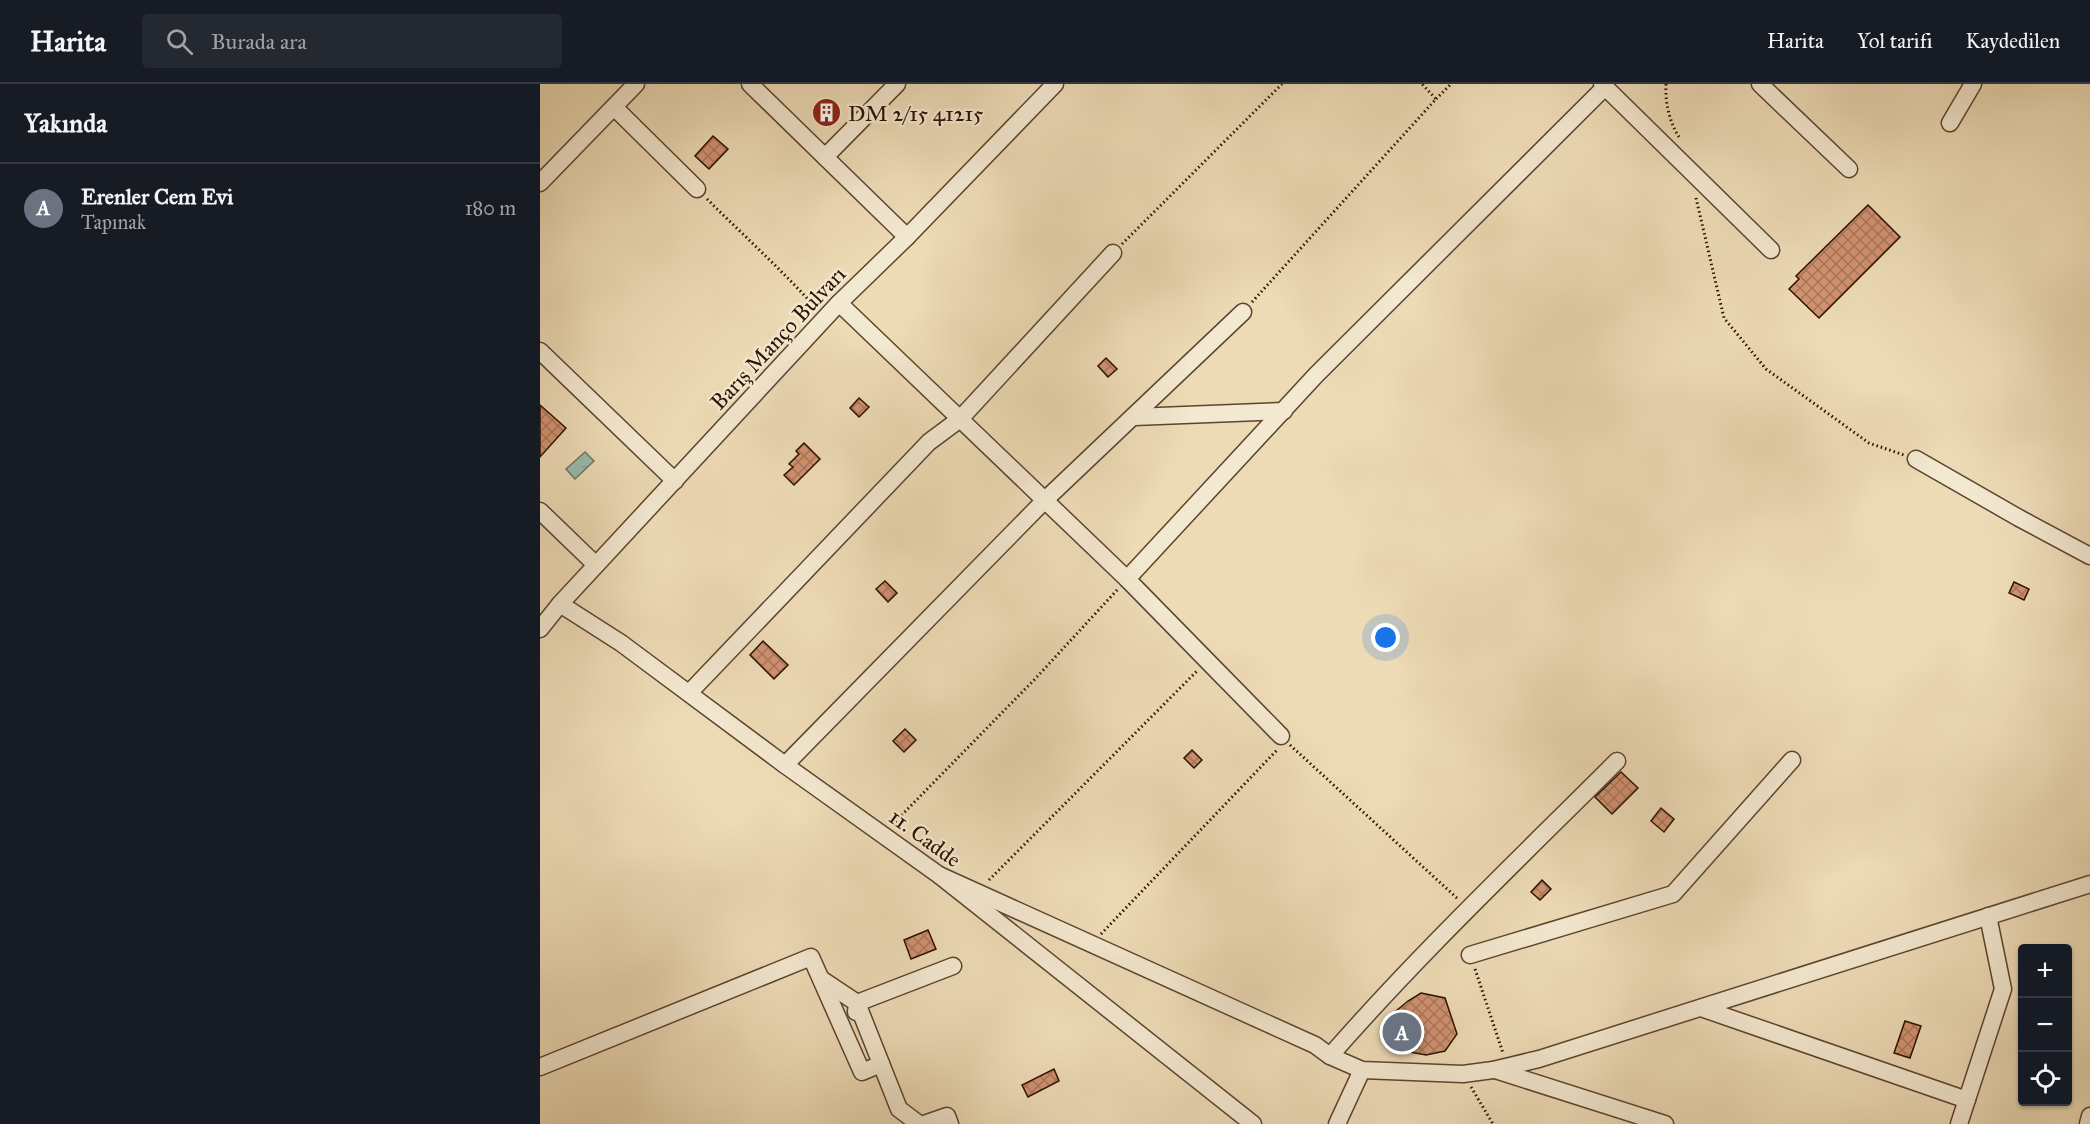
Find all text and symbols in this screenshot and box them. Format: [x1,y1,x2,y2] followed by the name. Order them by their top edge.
[142,14,562,68] search box
[30,24,106,59] text: Harita
[163,25,196,58] icon: search
[211,28,307,55] text: Burada ara
[1767,28,1824,54] text: Harita
[1857,28,1933,54] text: Yol tarifi
[1966,28,2060,54] text: Kaydedilen
[811,97,843,129] building icon: DM 2/15 41215
[848,100,983,127] place label: DM 2/15 41215
[24,107,107,139] text: Yakında
[81,183,233,210] text: Erenler Cem Evi
[37,196,50,220] text: A
[465,196,516,220] text: 180 m
[81,210,146,234] text: Tapınak
[705,261,851,415] street label: Barış Manço Bulvarı
[1371,623,1400,652] your location
[884,803,966,873] street label: 11. Cadde
[2018,944,2072,1106] map controls
[2018,944,2072,998] button: +
[2018,998,2072,1052] button: −
[1382,1010,1422,1054] pin: A
[2018,1052,2072,1106] button: locate

